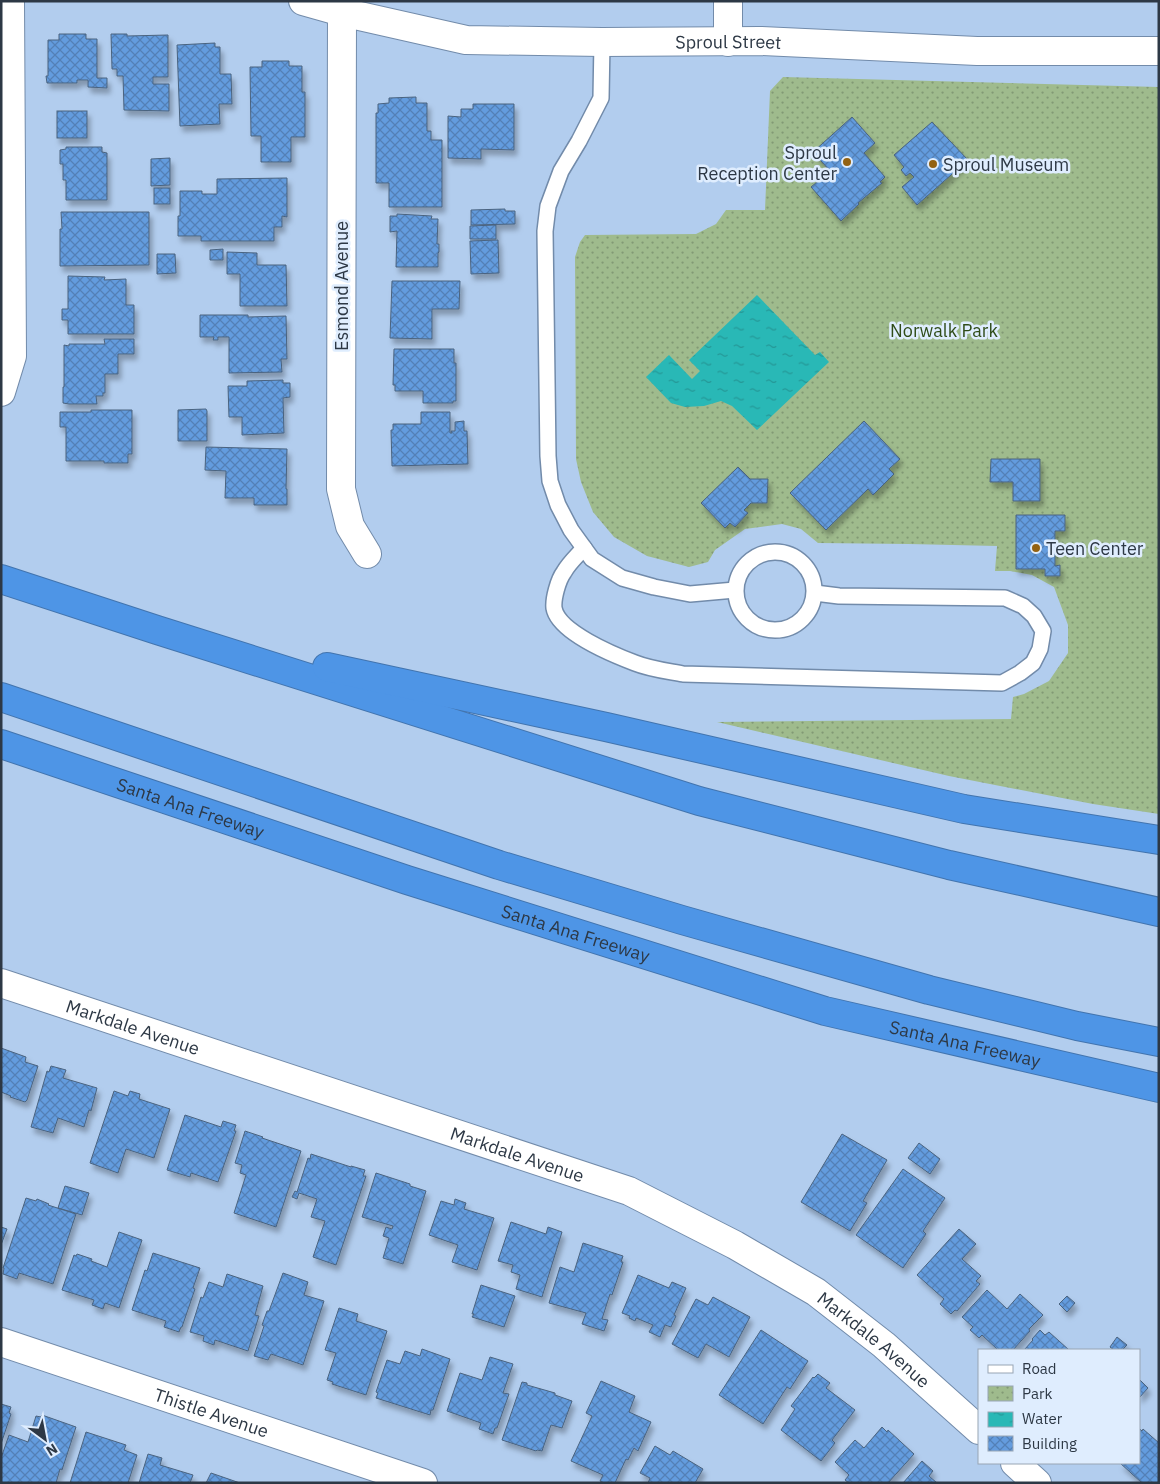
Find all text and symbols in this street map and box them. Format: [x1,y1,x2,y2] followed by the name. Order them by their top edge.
[675,29,782,53] street label: Sproul Street
[697,141,837,185] place label: Sproul Reception Center
[943,153,1069,176] place label: Sproul Museum
[841,156,853,168] marker: Sproul Reception Center
[927,158,939,170] marker: Sproul Museum
[330,221,353,351] street label: Esmond Avenue
[890,319,998,342] park label: Norwalk Park
[1046,537,1144,560] place label: Teen Center
[1030,542,1042,554] marker: Teen Center
[114,772,267,843] street label: Santa Ana Freeway
[499,899,653,967] street label: Santa Ana Freeway
[63,994,203,1060] street label: Markdale Avenue
[887,1015,1043,1072] street label: Santa Ana Freeway
[448,1121,587,1187] street label: Markdale Avenue
[813,1286,935,1393] street label: Markdale Avenue
[978,1349,1140,1464] legend
[1022,1359,1057,1378] text: Road
[151,1383,272,1442] street label: Thistle Avenue
[1022,1384,1052,1403] text: Park
[1022,1409,1063,1428] text: Water
[20,1414,70,1464] north arrow
[1022,1434,1077,1453] text: Building
[43,1440,61,1460] text: N

